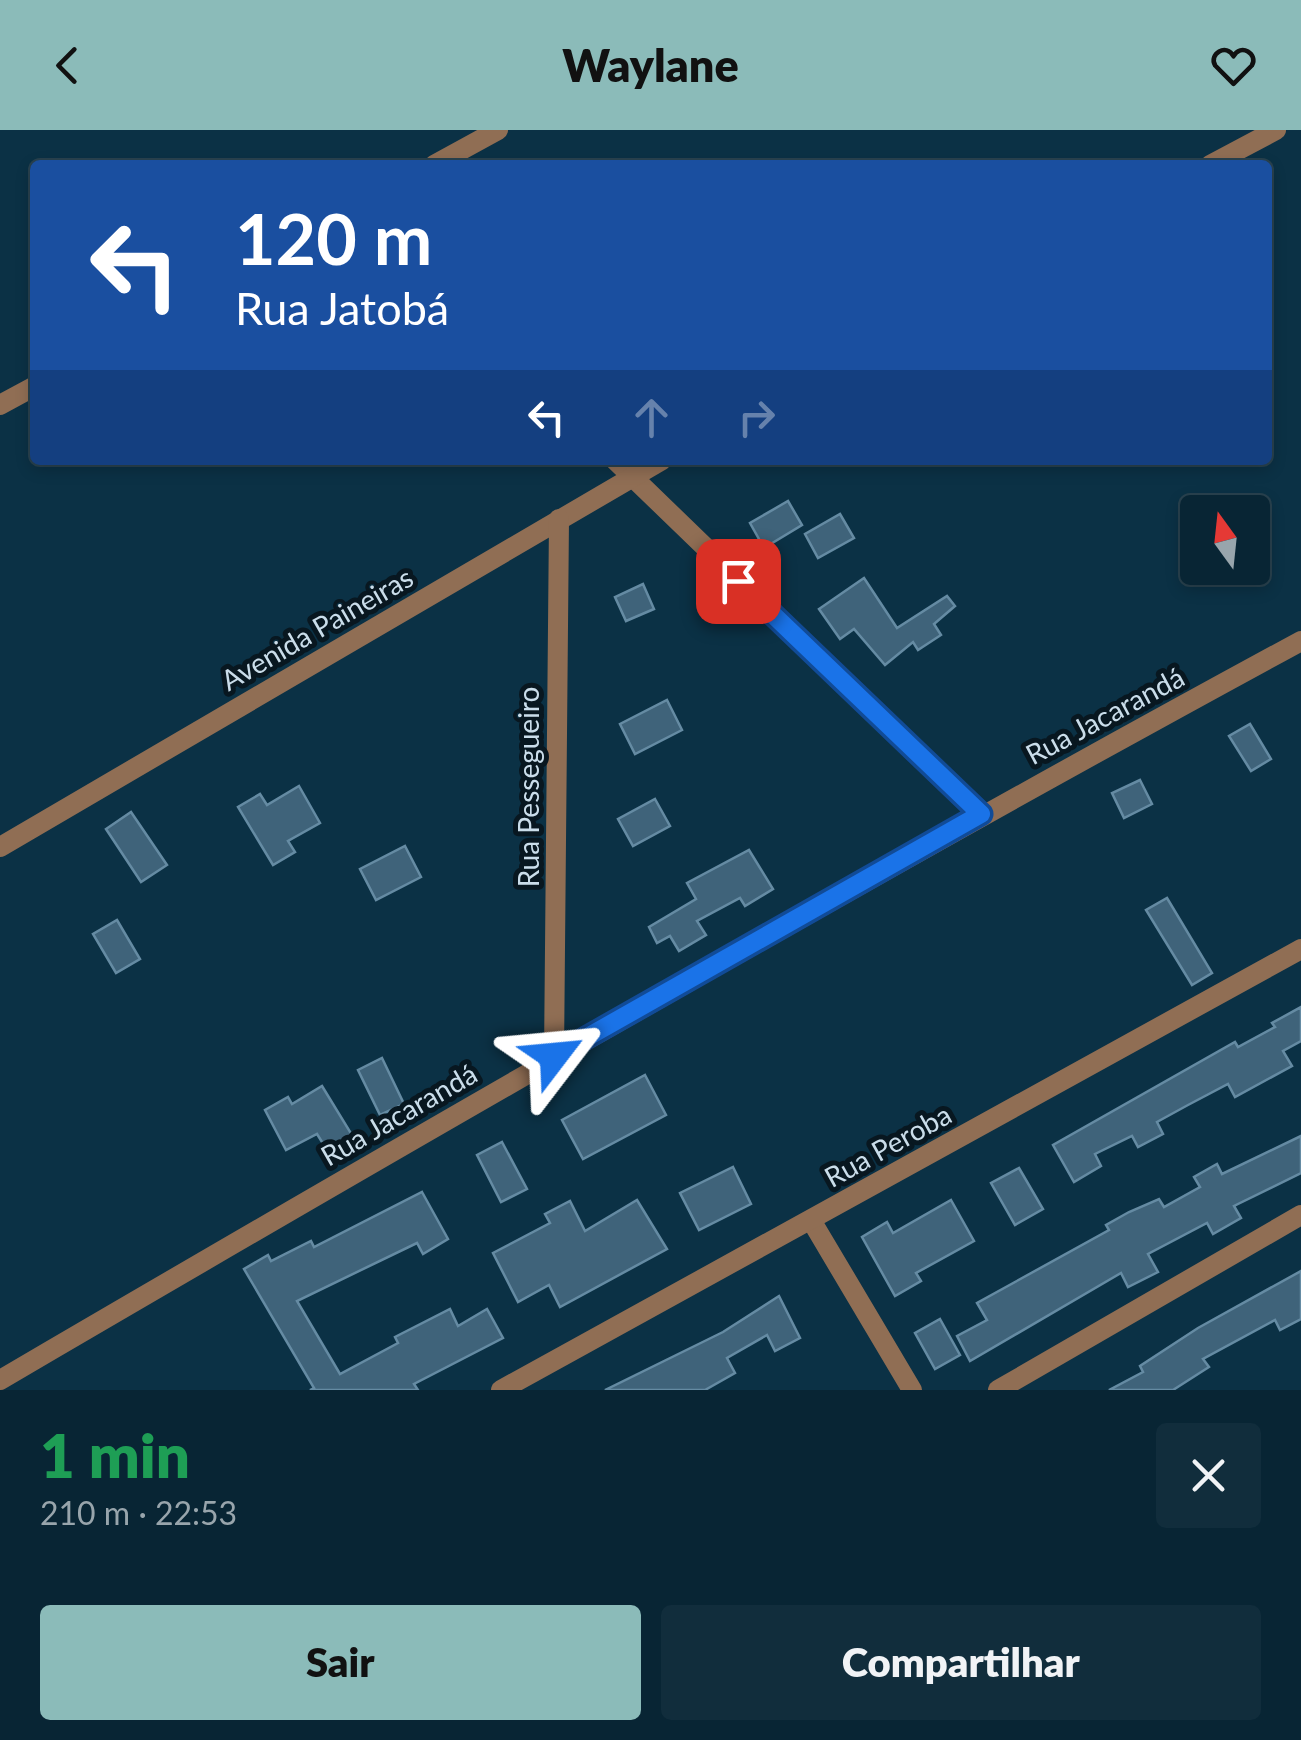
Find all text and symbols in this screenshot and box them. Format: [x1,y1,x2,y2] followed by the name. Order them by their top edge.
[40,38,95,93] icon: back
[562,38,739,92] text: Waylane
[1206,38,1261,93] icon: heart
[235,196,432,280] text: 120 m
[70,200,200,330] icon: left
[235,281,449,335] text: Rua Jatobá
[519,390,574,445] icon: left
[624,390,679,445] icon: ahead
[729,390,784,445] icon: right
[1180,495,1270,585] north arrow
[1180,495,1270,585] map controls
[696,539,781,624] pin
[711,554,766,609] icon: arrive
[215,559,418,697] street label: Avenida Paineiras
[1020,659,1190,771] street label: Rua Jacarandá
[511,687,545,887] street label: Rua Pessegueiro
[502,1004,606,1108] position arrow
[314,1056,483,1172] street label: Rua Jacarandá
[818,1096,957,1194] street label: Rua Peroba
[40,1419,190,1491] text: 1 min
[1156,1423,1261,1528] button: close
[40,1493,237,1532] text: 210 m · 22:53
[40,1605,641,1720] button: Sair
[661,1605,1261,1720] button: Compartilhar

